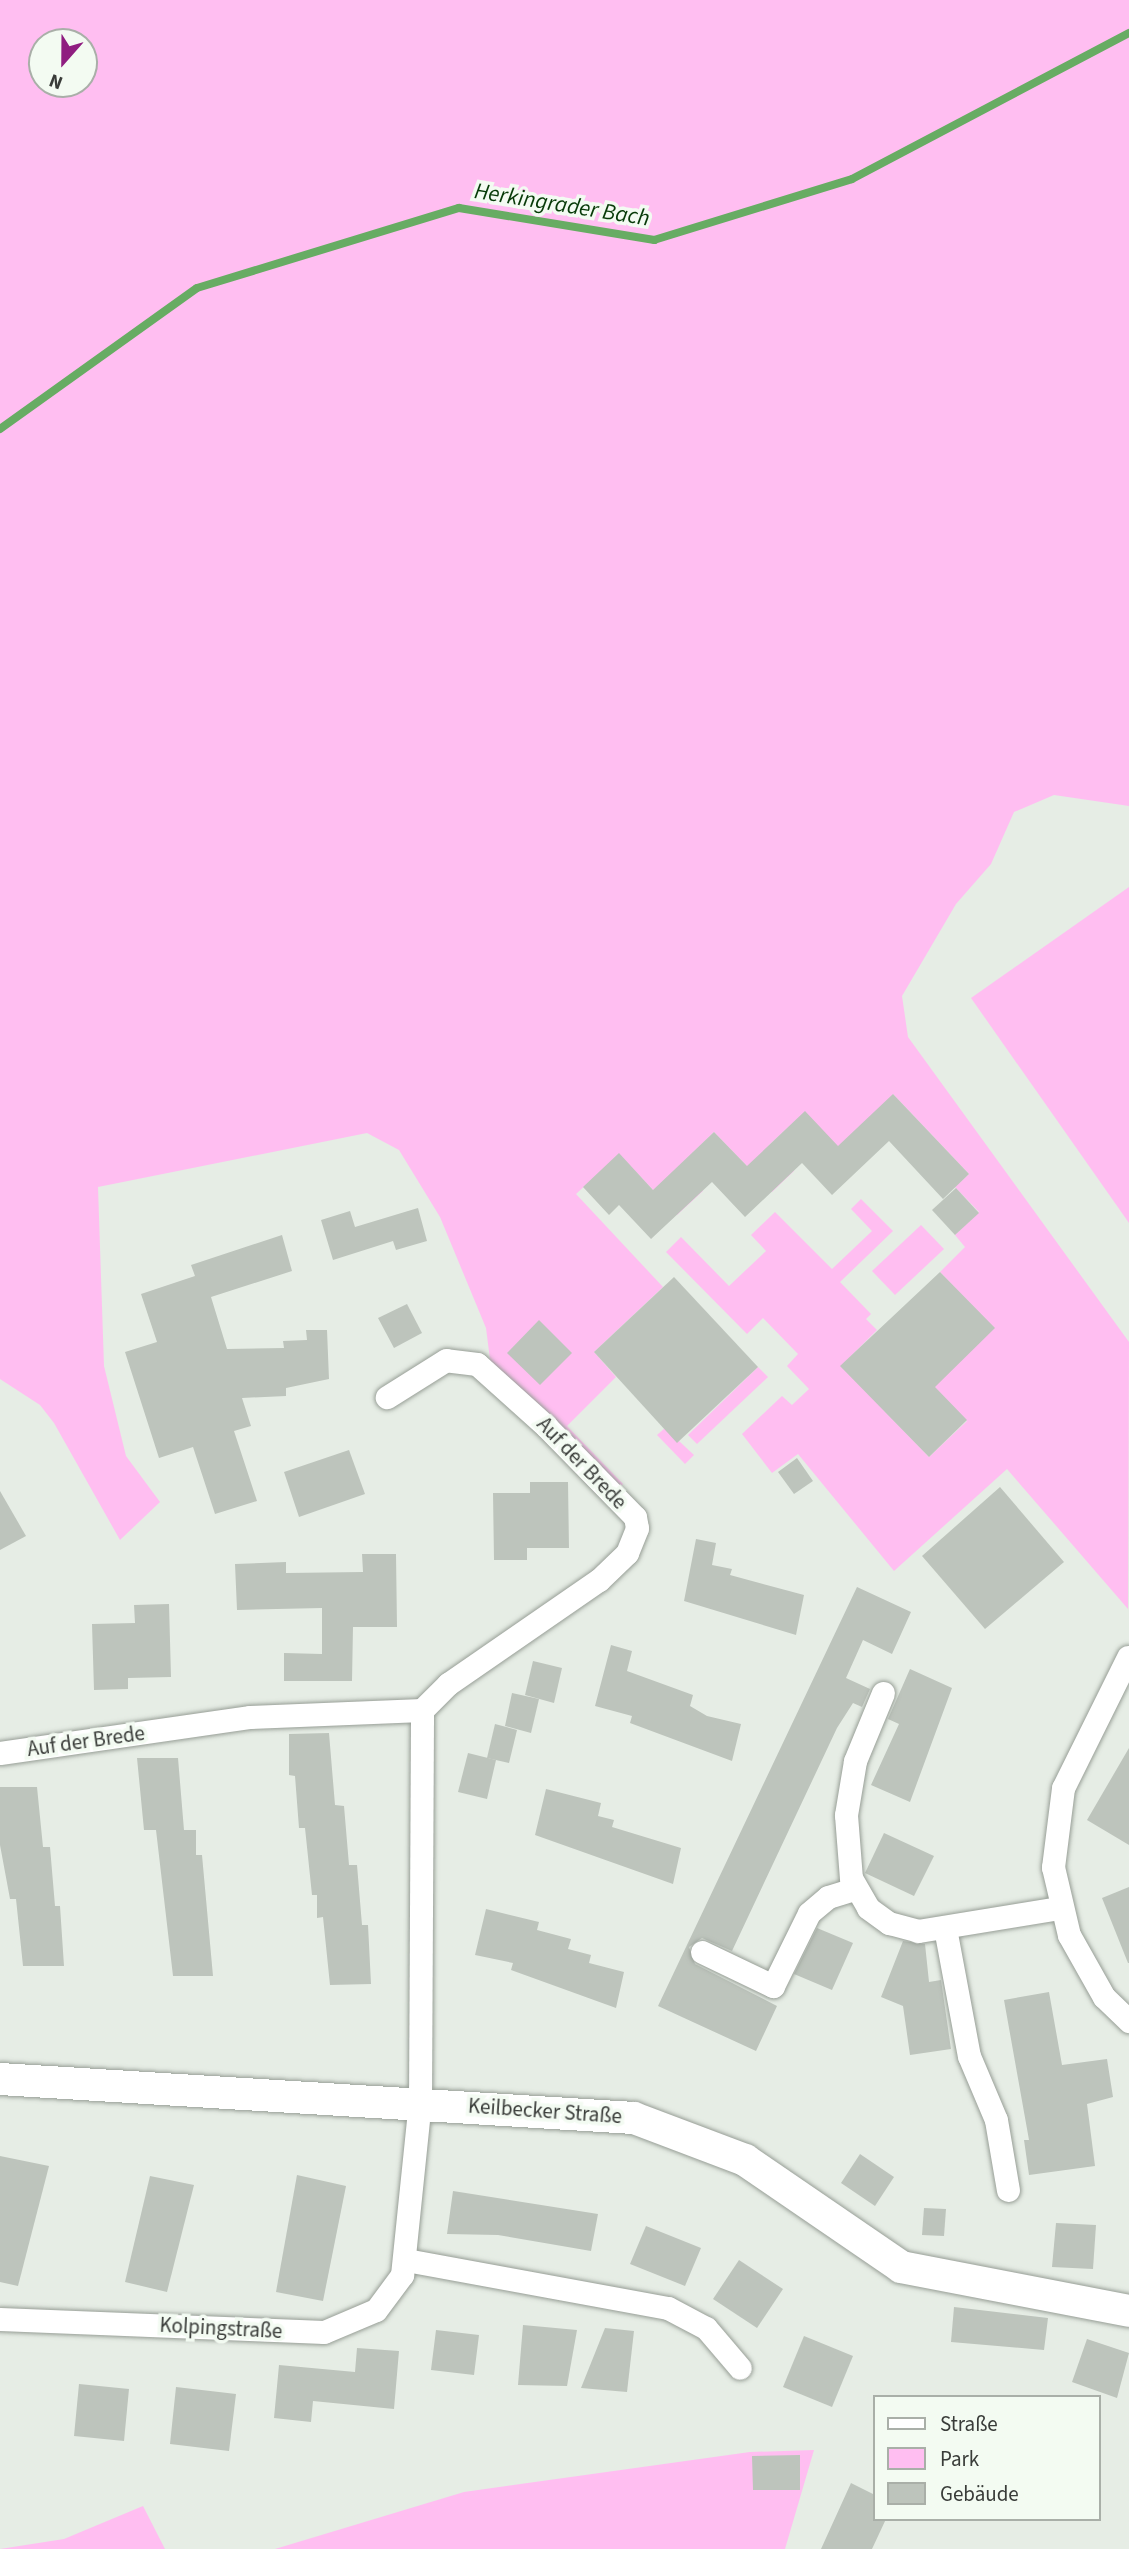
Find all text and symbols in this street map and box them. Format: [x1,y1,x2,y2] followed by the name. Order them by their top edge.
[28,28,98,98] north arrow
[45,66,67,96] text: N
[472,178,652,232] water label: Herkingrader Bach
[532,1412,632,1514] street label: Auf der Brede
[26,1720,146,1762] street label: Auf der Brede
[467,2093,623,2129] street label: Keilbecker Straße
[159,2312,283,2344] street label: Kolpingstraße
[874,2395,1101,2521] legend
[940,2409,998,2439] text: Straße
[940,2444,979,2474] text: Park
[940,2479,1019,2509] text: Gebäude

